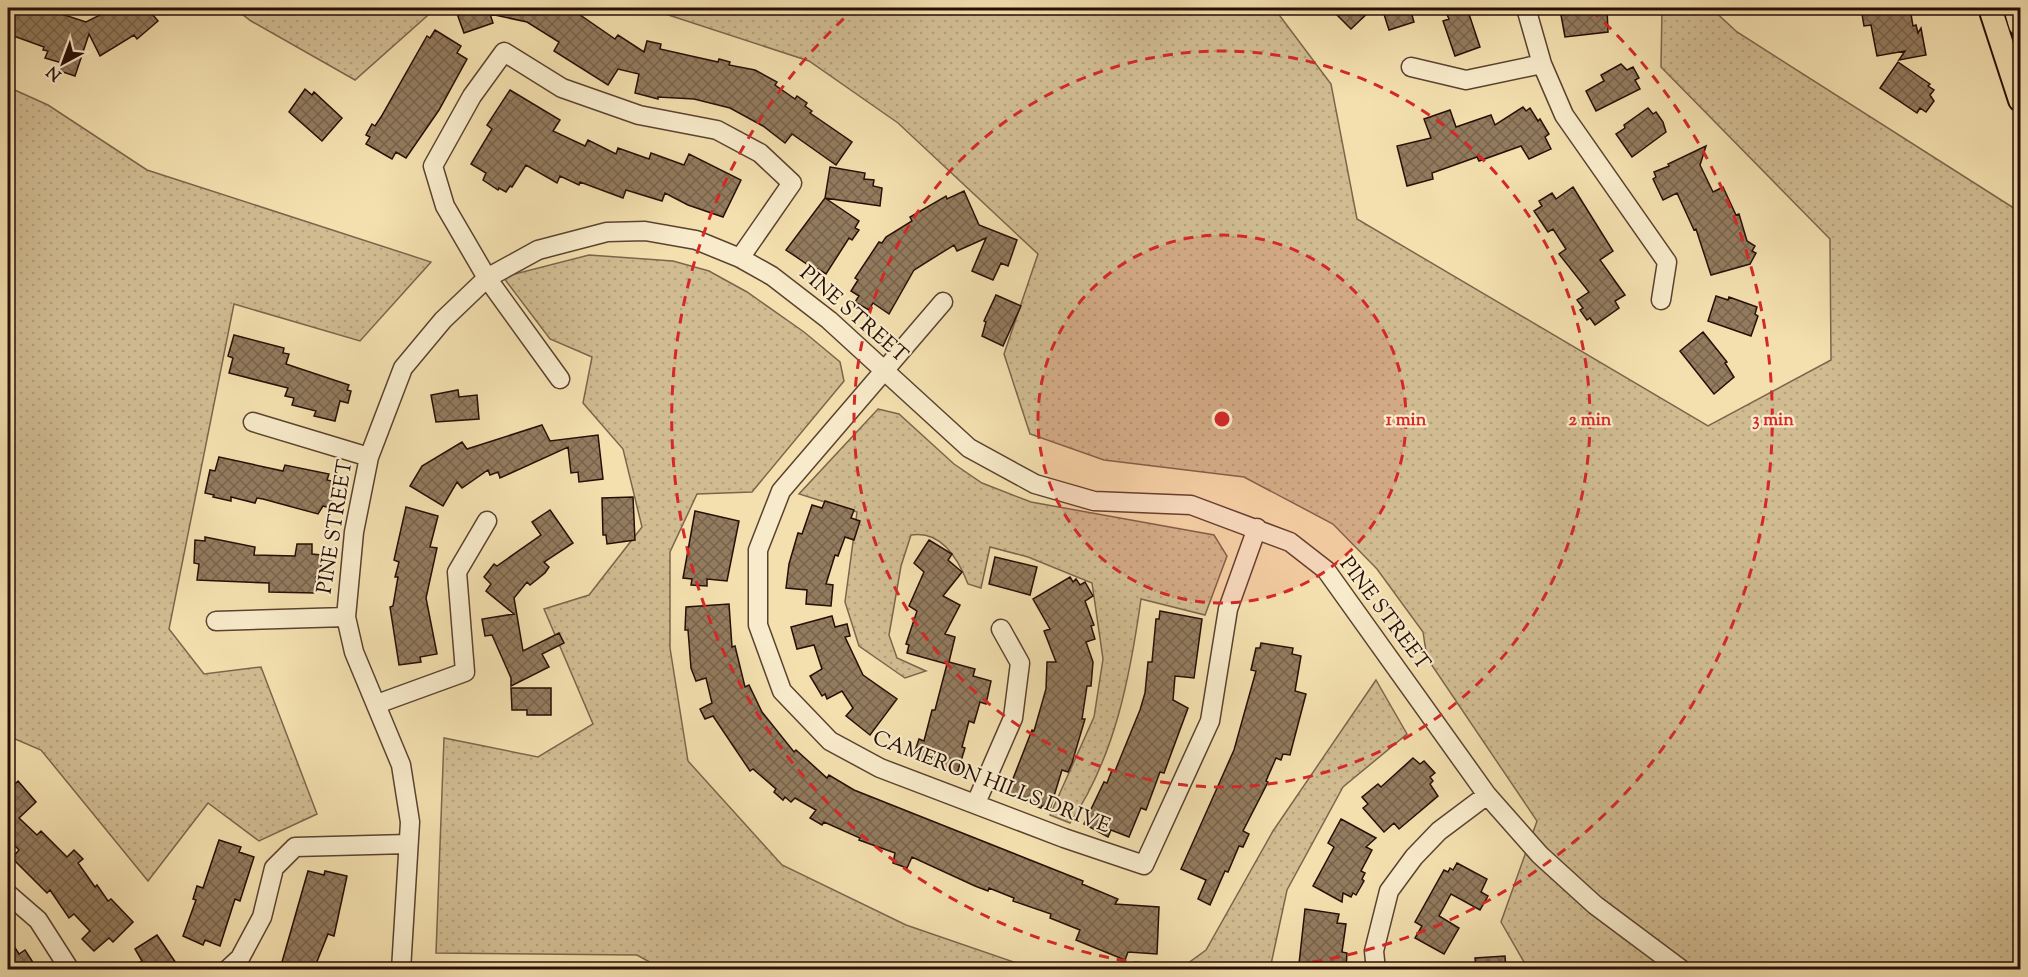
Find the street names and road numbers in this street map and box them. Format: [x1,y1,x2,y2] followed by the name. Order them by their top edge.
[792,259,914,371] street label: PINE STREET
[311,458,361,596] street label: PINE STREET
[1331,551,1437,677] street label: PINE STREET
[868,724,1114,842] street label: CAMERON HILLS DRIVE

